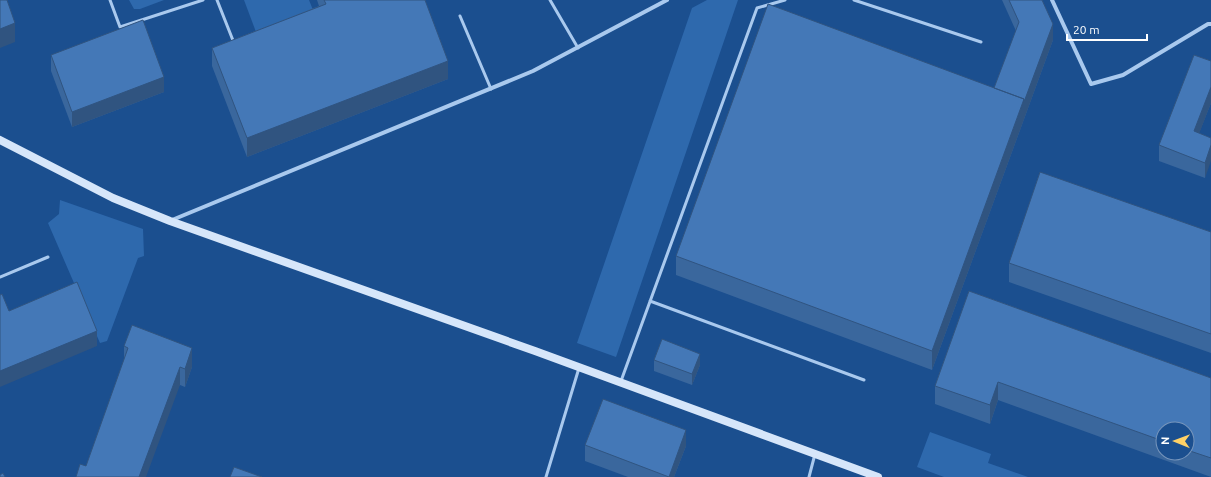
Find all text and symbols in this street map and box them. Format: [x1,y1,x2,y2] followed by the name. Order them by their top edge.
[1067,16,1147,42] scale bar
[1073,23,1100,36] text: 20 m
[1155,421,1195,461] north arrow
[1159,437,1171,445] text: N

